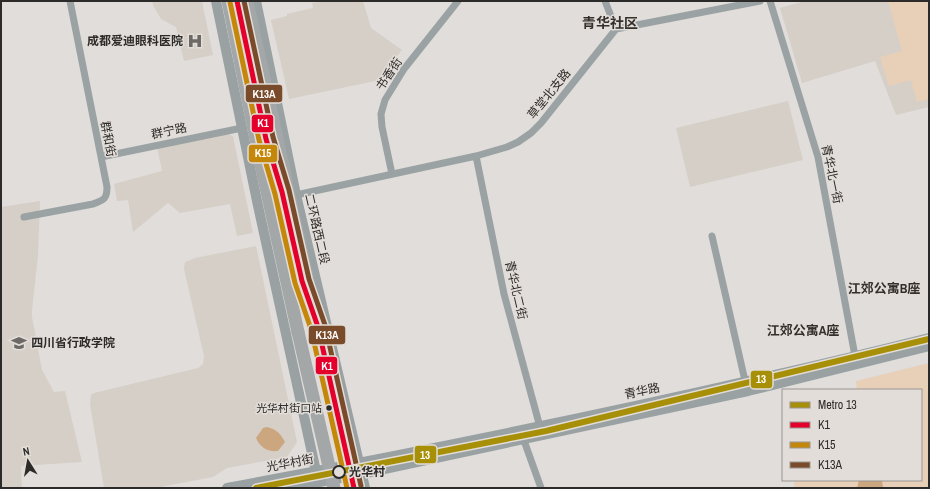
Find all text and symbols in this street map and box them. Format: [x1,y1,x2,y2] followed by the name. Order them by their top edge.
[582,14,638,32] district label: 青华社区
[186,32,204,50] hospital icon: 成都爱迪眼科医院
[87,33,183,49] place label: 成都爱迪眼科医院
[372,55,406,93] street label: 书香街
[524,66,574,122] street label: 草堂北支路
[245,84,283,103] line badge: K13A
[252,87,276,101] text: K13A
[251,114,274,133] line badge: K1
[257,116,269,130] text: K1
[150,119,188,143] street label: 群宁路
[97,120,119,158] street label: 群和街
[818,143,846,205] street label: 青华北一街
[248,144,278,163] line badge: K15
[255,146,271,160] text: K15
[301,192,333,266] street label: 二环路西二段
[501,259,531,321] street label: 青华北二街
[848,280,920,297] district label: 江郊公寓B座
[767,322,839,339] district label: 江郊公寓A座
[308,325,346,345] line badge: K13A
[315,328,339,342] text: K13A
[10,334,28,352] school or university icon: 四川省行政学院
[31,335,115,351] place label: 四川省行政学院
[315,356,338,375] line badge: K1
[321,359,333,373] text: K1
[750,370,773,389] line badge: 13
[756,372,766,386] text: 13
[623,379,661,403] street label: 青华路
[782,389,922,481] legend
[818,397,857,413] text: Metro 13
[256,401,322,415] place label: 光华村街口站
[324,403,334,413] marker: 光华村街口站
[818,417,831,433] text: K1
[818,437,836,453] text: K15
[8,441,48,481] north arrow
[22,444,31,459] text: N
[414,445,437,464] line badge: 13
[420,448,430,462] text: 13
[265,451,315,475] street label: 光华村街
[818,457,843,473] text: K13A
[349,464,385,480] place label: 光华村
[332,465,346,479] marker: 光华村

